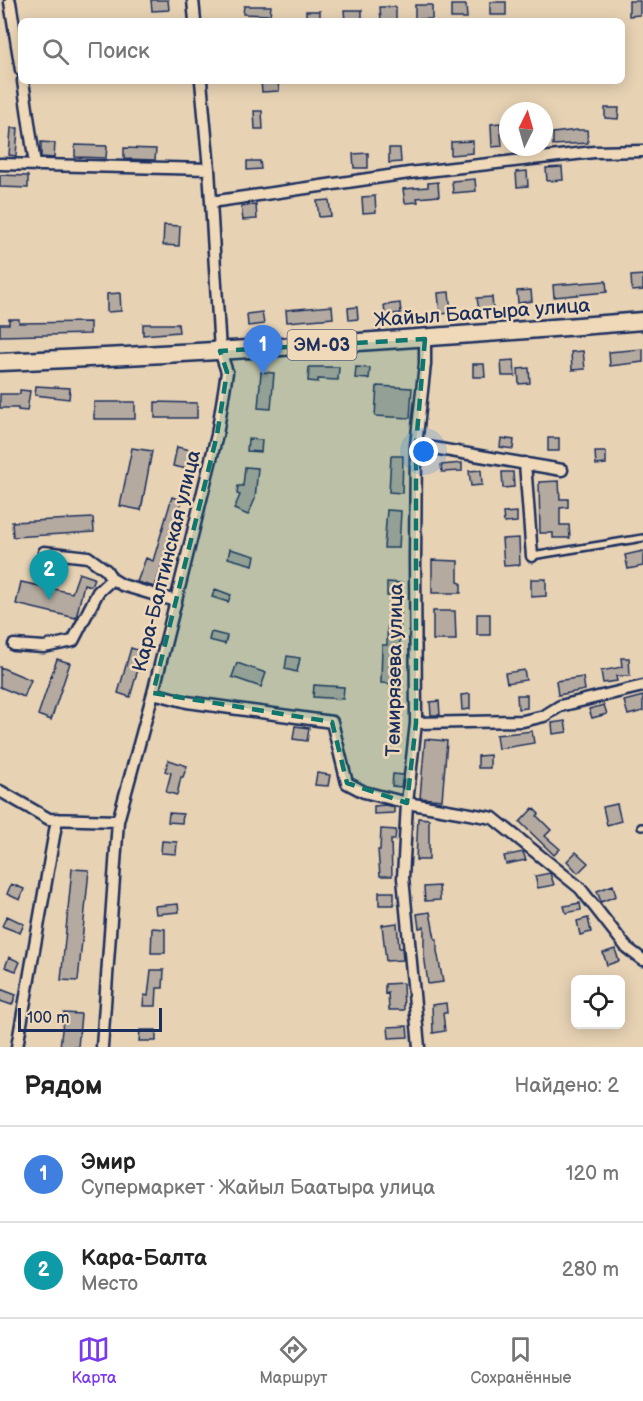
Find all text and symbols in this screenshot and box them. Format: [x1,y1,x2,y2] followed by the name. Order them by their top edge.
[18,18,625,84] search box
[39,35,72,68] icon: search
[87,38,150,65] text: Поиск
[499,102,553,156] north arrow
[373,293,591,333] street label: Жайыл Баатыра улица
[244,326,282,375] pin: 1
[288,330,356,360] road number: ЭМ-03
[409,437,438,466] your location
[128,447,206,674] street label: Кара-Балтинская улица
[29,550,68,600] pin: 2
[381,583,409,757] street label: Темирязева улица
[571,975,625,1029] map controls
[571,975,625,1029] button: locate
[18,1005,162,1032] scale bar
[27,1009,70,1028] text: 100 m
[24,1071,102,1102] text: Рядом
[515,1074,619,1098] text: Найдено: 2
[81,1149,136,1176] text: Эмир
[39,1162,48,1186] text: 1
[566,1162,619,1186] text: 120 m
[81,1176,435,1200] text: Супермаркет · Жайыл Баатыра улица
[81,1245,207,1272] text: Кара-Балта
[38,1258,49,1282] text: 2
[562,1258,619,1282] text: 280 m
[81,1272,138,1296] text: Место
[71,1333,117,1388] tab: Карта
[259,1333,327,1388] tab: Маршрут
[470,1333,572,1388] tab: Сохранённые

